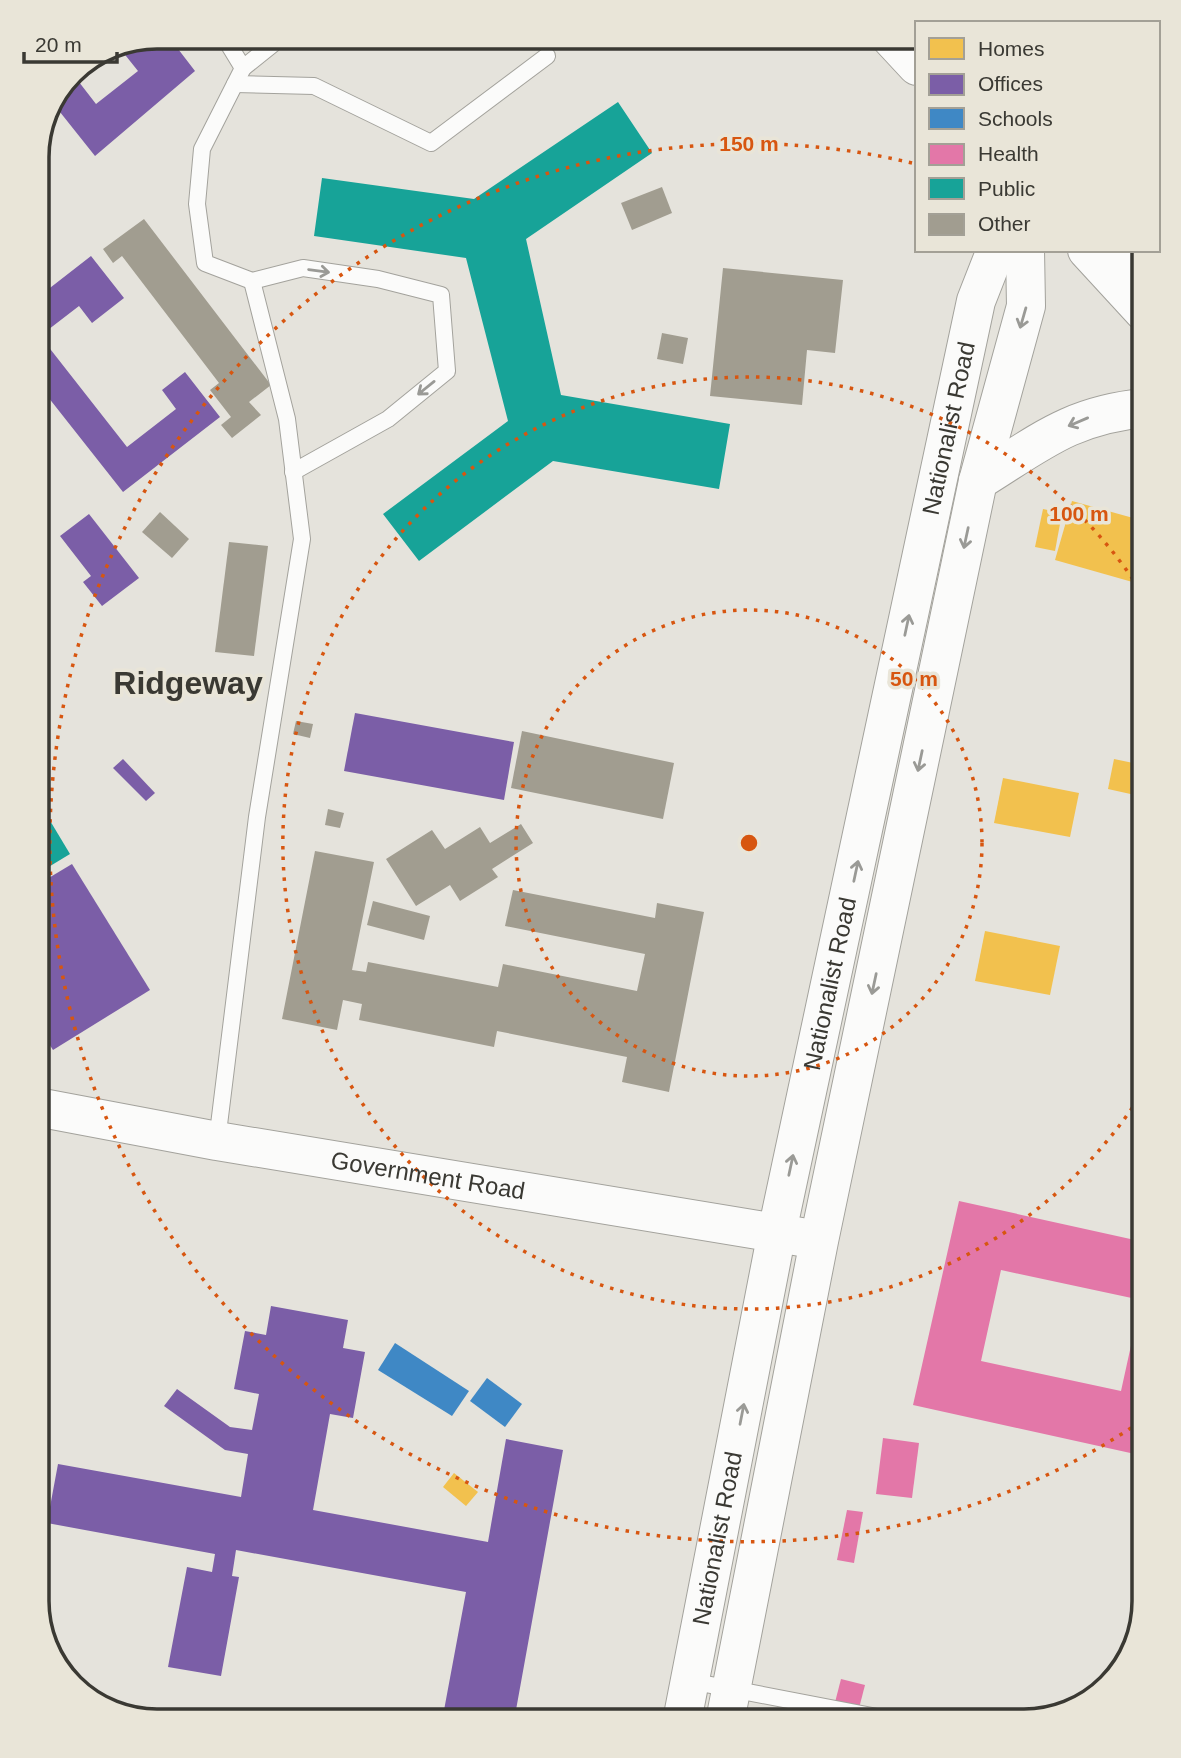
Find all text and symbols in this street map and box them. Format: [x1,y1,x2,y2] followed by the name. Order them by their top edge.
[24,21,117,65] scale bar
[915,21,1160,252] legend
[35,33,82,56] text: 20 m
[978,37,1045,60] text: Homes
[978,72,1043,95] text: Offices
[978,107,1053,130] text: Schools
[719,132,779,155] text: 150 m
[978,142,1039,165] text: Health
[978,177,1035,200] text: Public
[978,212,1031,235] text: Other
[307,265,330,278] one-way arrow
[1016,306,1029,329] one-way arrow
[917,339,980,517] street label: Nationalist Road
[418,380,436,396] one-way arrow
[1068,417,1089,430] one-way arrow
[1049,502,1109,525] text: 100 m
[959,526,973,549] one-way arrow
[901,614,915,637] one-way arrow
[113,665,263,701] district label: Ridgeway
[890,667,938,690] text: 50 m
[913,749,927,772] one-way arrow
[737,831,761,855] centre of rings
[850,860,864,883] one-way arrow
[798,895,861,1073] street label: Nationalist Road
[866,972,880,995] one-way arrow
[329,1146,527,1204] street label: Government Road
[785,1154,799,1177] one-way arrow
[735,1403,749,1426] one-way arrow
[687,1449,747,1627] street label: Nationalist Road

